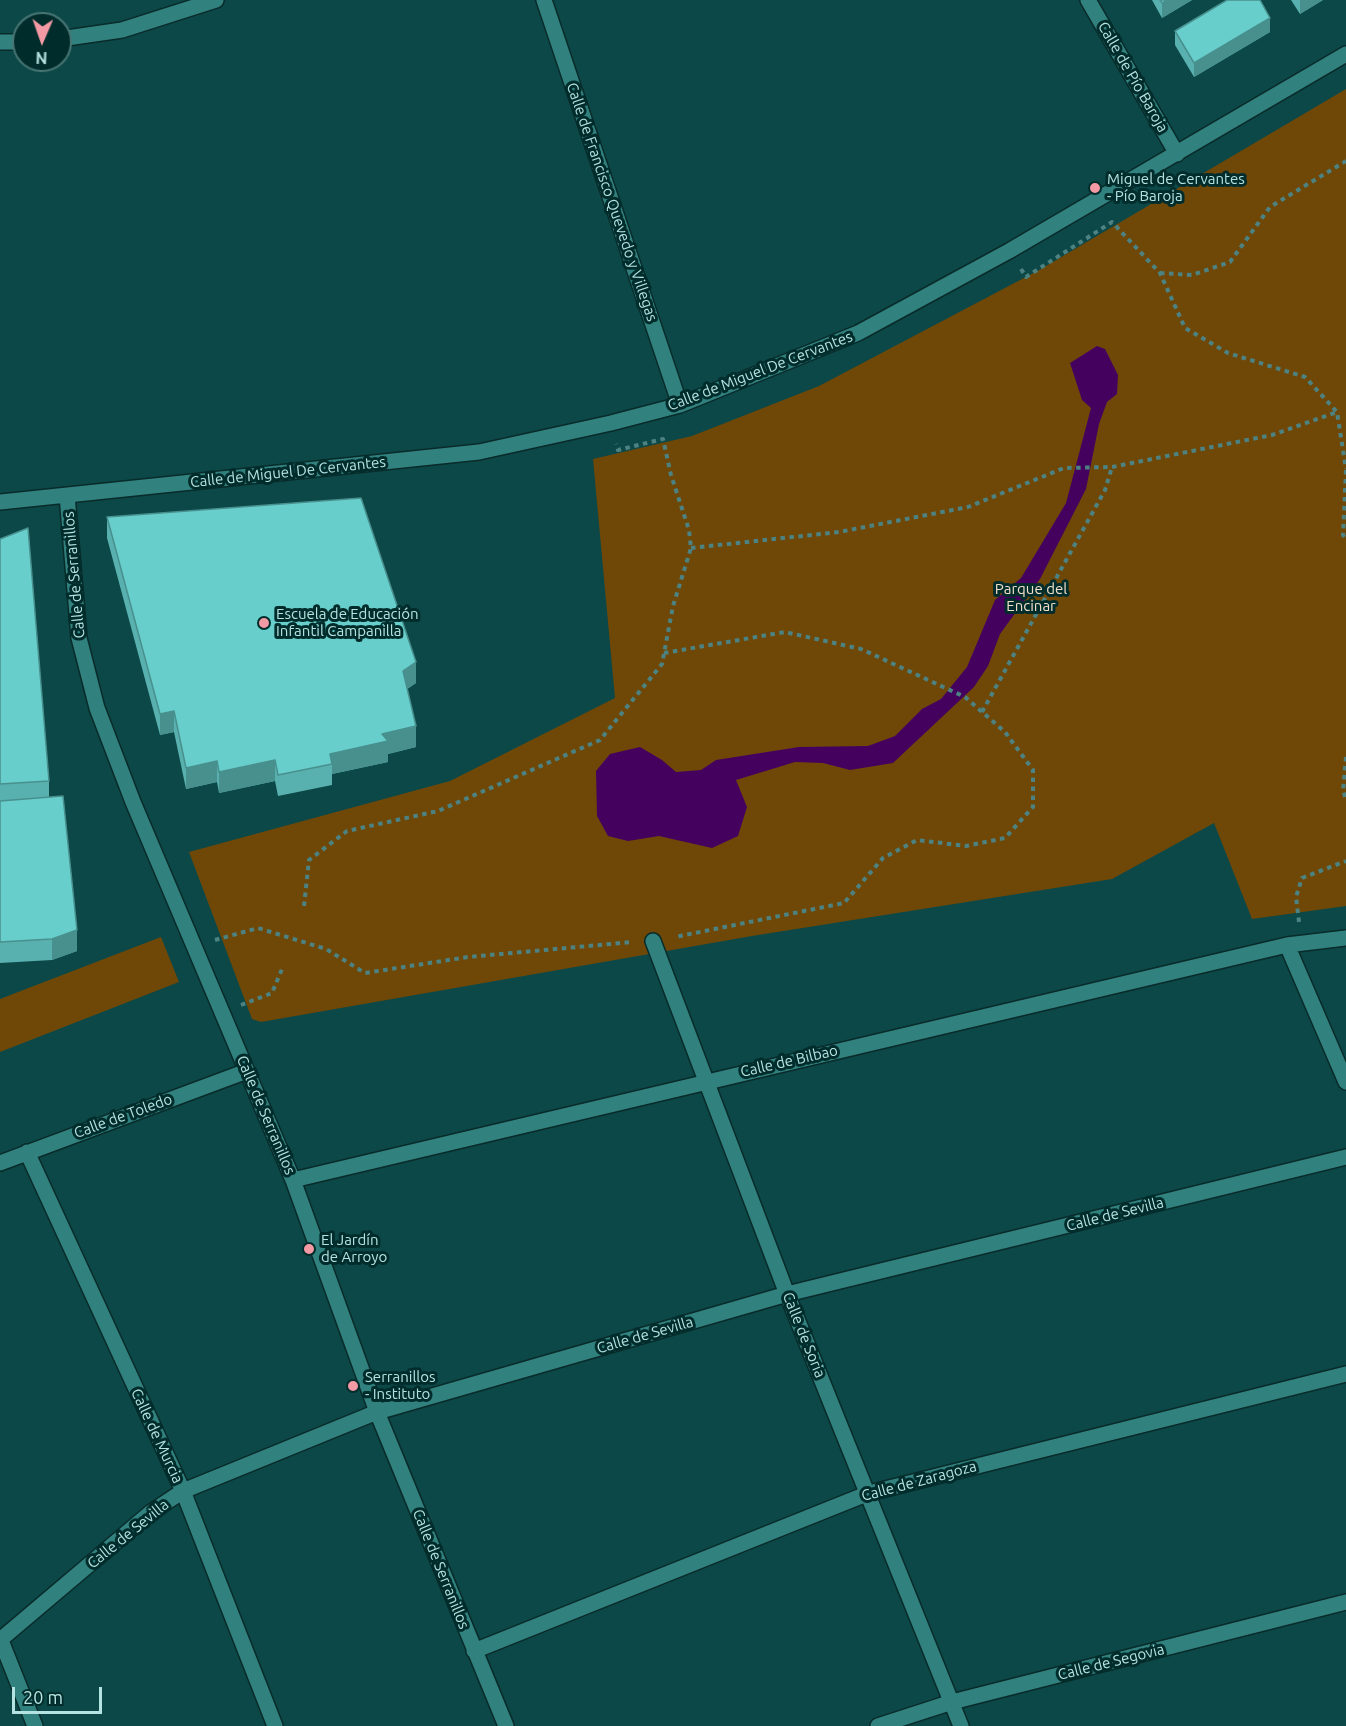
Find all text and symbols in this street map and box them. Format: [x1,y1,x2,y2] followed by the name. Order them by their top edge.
[12,12,72,72] north arrow
[1094,18,1172,136] street label: Calle de Pío Baroja
[35,49,48,67] text: N
[563,80,661,324] street label: Calle de Francisco Quevedo y Villegas
[1107,170,1245,205] place label: Miguel de Cervantes - Pío Baroja
[1088,181,1102,195] marker: Miguel de Cervantes - Pío Baroja
[665,327,855,415] street label: Calle de Miguel De Cervantes
[189,453,387,491] street label: Calle de Miguel De Cervantes
[59,511,89,639] street label: Calle de Serranillos
[995,580,1067,615] park label: Parque del Encinar
[276,605,419,640] place label: Escuela de Educación Infantil Campanilla
[257,616,271,630] marker: Escuela de Educación Infantil Campanilla
[739,1041,839,1081] street label: Calle de Bilbao
[233,1053,299,1177] street label: Calle de Serranillos
[71,1090,175,1142] street label: Calle de Toledo
[1064,1193,1166,1235] street label: Calle de Sevilla
[321,1231,387,1266] place label: El Jardín de Arroyo
[302,1242,316,1256] marker: El Jardín de Arroyo
[779,1290,829,1380] street label: Calle de Soria
[595,1313,695,1357] street label: Calle de Sevilla
[365,1368,436,1403] place label: Serranillos - Instituto
[346,1379,360,1393] marker: Serranillos - Instituto
[127,1386,187,1486] street label: Calle de Murcia
[859,1457,979,1505] street label: Calle de Zaragoza
[84,1496,172,1572] street label: Calle de Sevilla
[409,1506,473,1632] street label: Calle de Serranillos
[1056,1640,1166,1684] street label: Calle de Segovia
[15,1675,105,1713] scale bar
[23,1687,63,1707] text: 20 m

